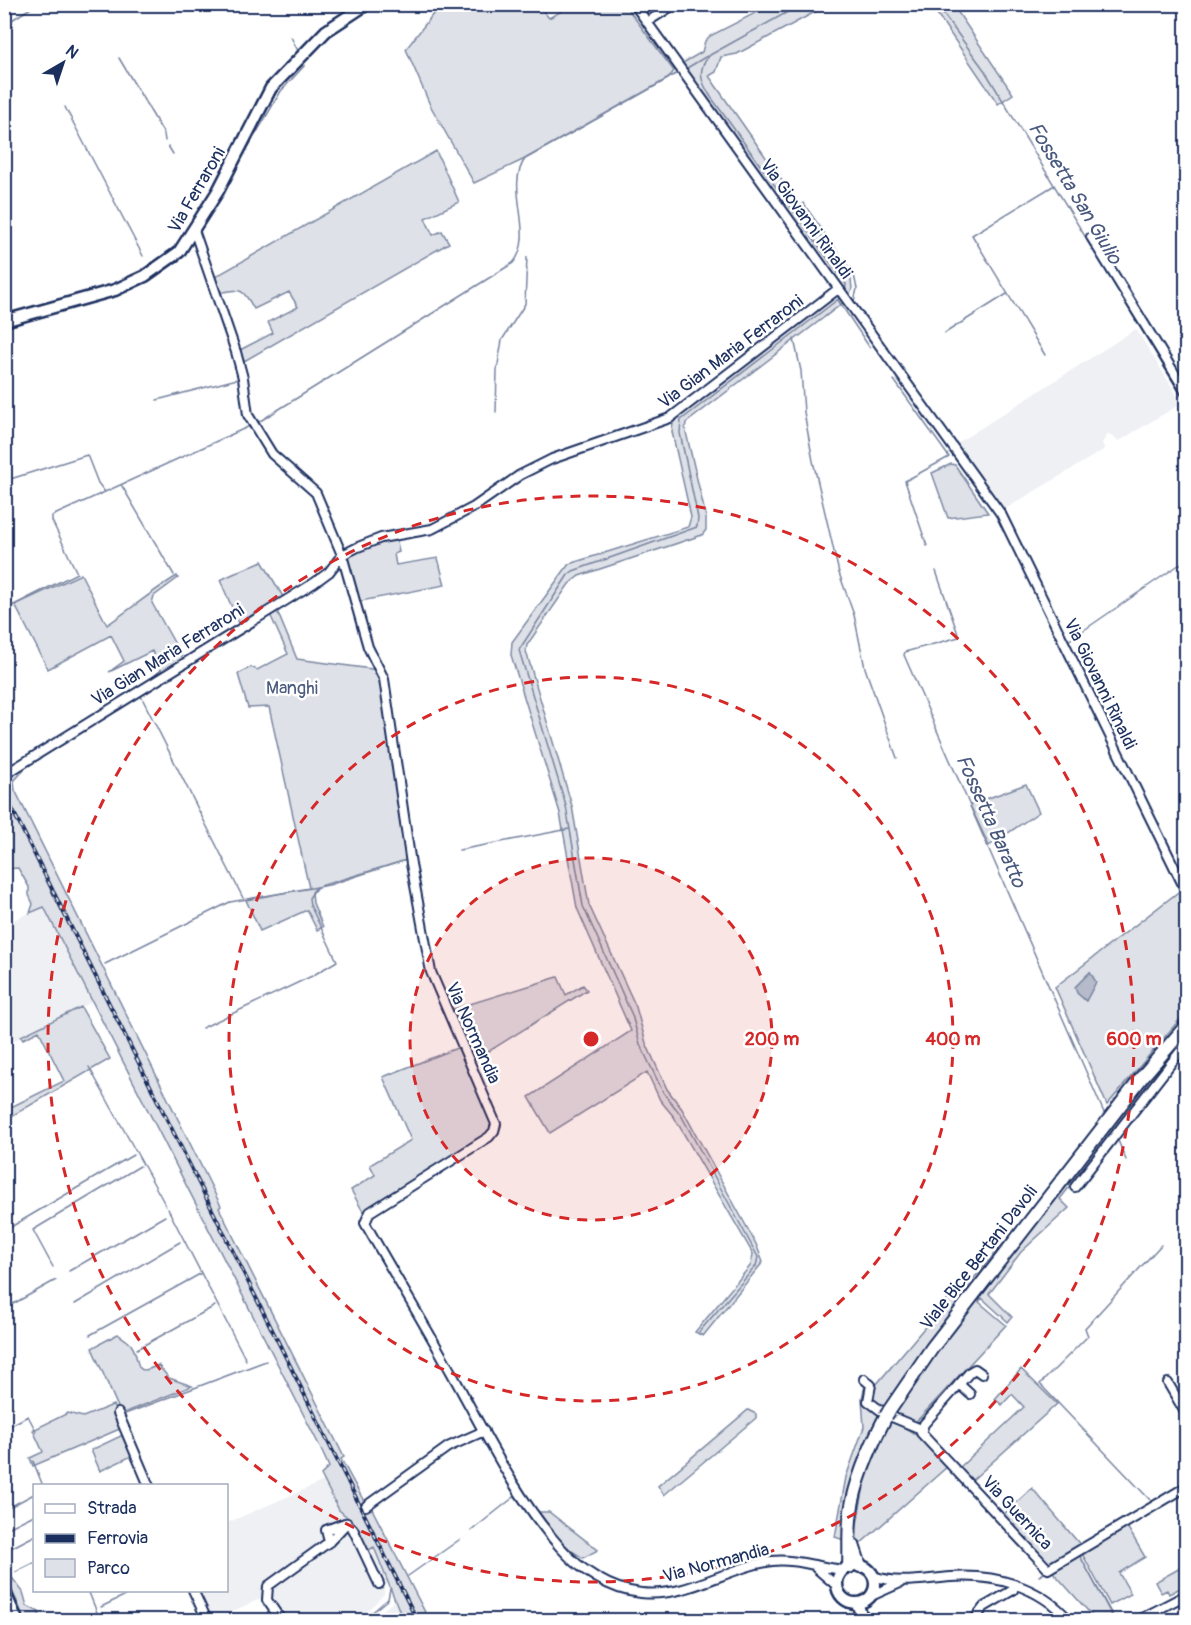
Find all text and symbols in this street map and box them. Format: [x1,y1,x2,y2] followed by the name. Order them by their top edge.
[33,33,93,93] north arrow
[61,41,82,63] text: N
[1023,117,1128,270] water label: Fossetta San Giulio
[163,143,231,237] street label: Via Ferraroni
[755,154,857,284] street label: Via Giovanni Rinaldi
[654,290,808,414] street label: Via Gian Maria Ferraroni
[87,599,249,711] street label: Via Gian Maria Ferraroni
[1058,615,1142,753] street label: Via Giovanni Rinaldi
[266,677,318,700] park label: Manghi
[951,751,1032,892] water label: Fossetta Baratto
[440,979,506,1087] street label: Via Normandia
[745,1028,799,1051] text: 200 m
[926,1028,980,1051] text: 400 m
[1107,1028,1161,1051] text: 600 m
[581,1029,601,1049] centre of rings
[915,1181,1043,1335] street label: Viale Bice Bertani Davoli
[977,1471,1057,1555] street label: Via Guernica
[33,1484,228,1592] legend
[87,1497,137,1520] text: Strada
[87,1527,148,1550] text: Ferrovia
[660,1538,772,1588] street label: Via Normandia
[87,1557,130,1580] text: Parco

